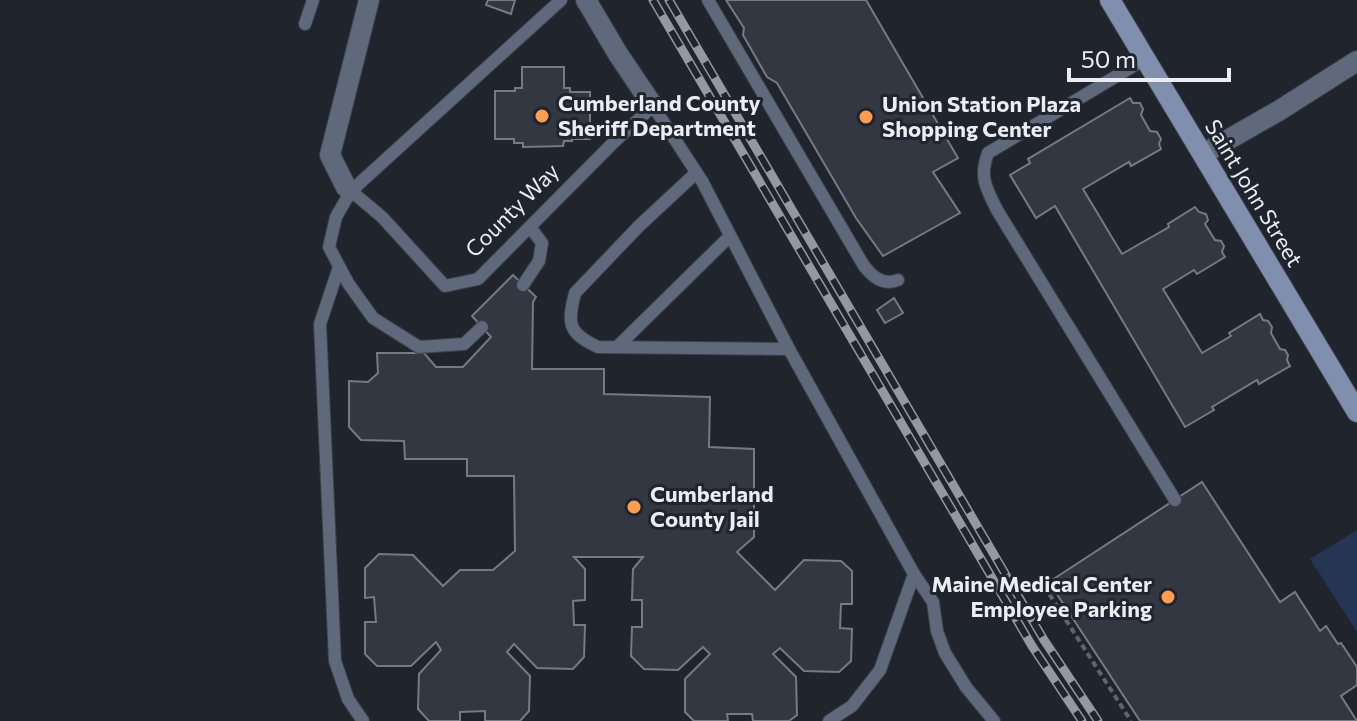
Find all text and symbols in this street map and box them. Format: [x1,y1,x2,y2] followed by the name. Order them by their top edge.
[1069,32,1229,82] scale bar
[1081,44,1136,73] text: 50 m
[558,89,761,141] place label: Cumberland County Sheriff Department
[882,90,1081,142] place label: Union Station Plaza Shopping Center
[533,107,551,125] marker: Cumberland County Sheriff Department
[857,108,875,126] marker: Union Station Plaza Shopping Center
[1200,114,1309,271] street label: Saint John Street
[459,157,564,262] street label: County Way
[650,480,774,532] place label: Cumberland County Jail
[625,498,643,516] marker: Cumberland County Jail
[931,570,1152,622] place label: Maine Medical Center Employee Parking
[1159,588,1177,606] marker: Maine Medical Center Employee Parking

